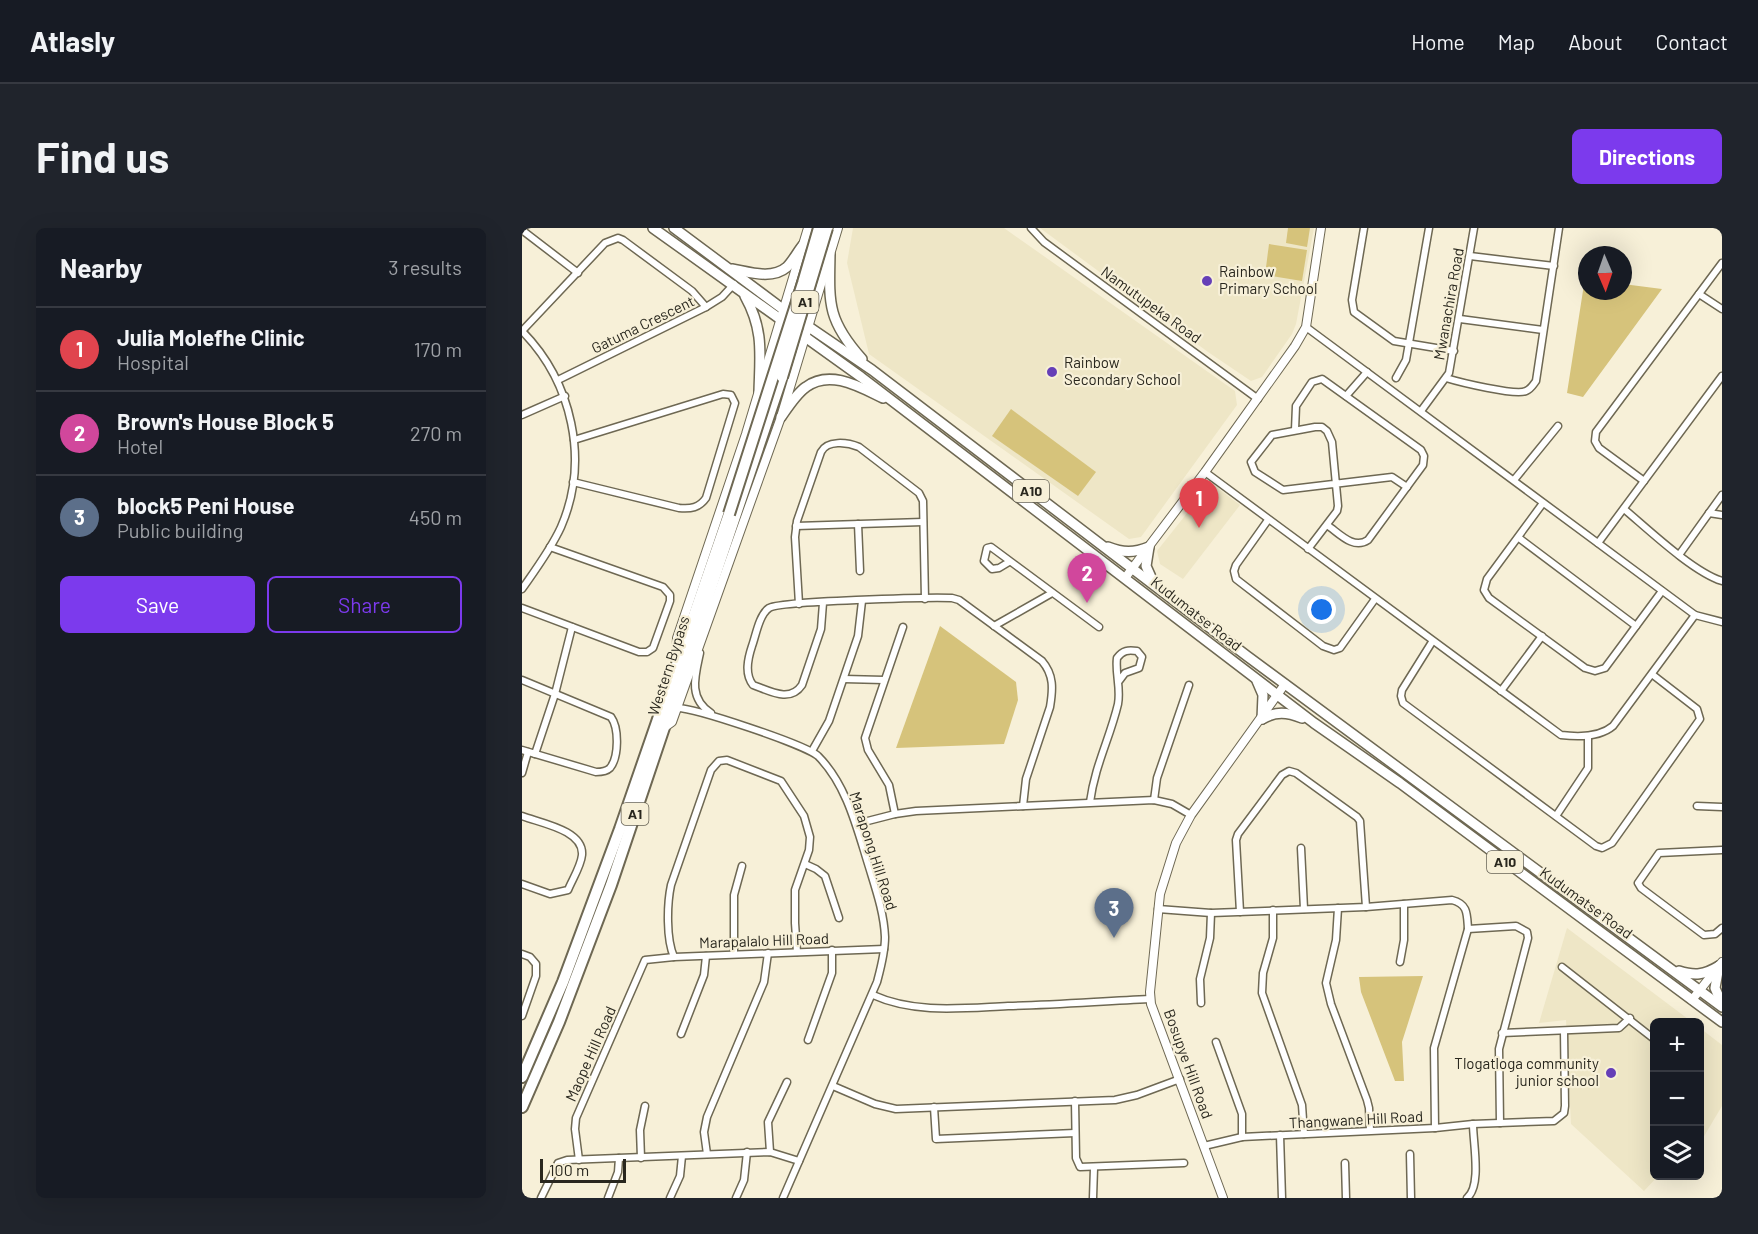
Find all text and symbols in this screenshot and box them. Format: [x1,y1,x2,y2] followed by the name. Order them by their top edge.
[30,24,115,58] text: Atlasly
[1411,29,1465,54] text: Home
[1498,29,1535,54] text: Map
[1568,29,1623,54] text: About
[1656,29,1728,54] text: Contact
[1572,129,1722,184] button: Directions
[36,131,169,181] text: Find us
[1429,246,1467,361] street label: Mwanachira Road
[1578,246,1632,300] north arrow
[60,252,142,283] text: Nearby
[388,255,462,279] text: 3 results
[1098,262,1205,346] street label: Namutupeka Road
[1219,262,1317,297] place label: Rainbow Primary School
[1200,274,1214,288] marker: Rainbow Primary School
[588,291,697,357] street label: Gatuma Crescent
[792,291,818,313] road number: A1
[117,324,305,350] text: Julia Molefhe Clinic
[76,337,83,361] text: 1
[414,337,462,361] text: 170 m
[117,350,189,374] text: Hospital
[1064,353,1181,388] place label: Rainbow Secondary School
[1045,365,1059,379] marker: Rainbow Secondary School
[117,408,334,434] text: Brown's House Block 5
[74,421,85,445] text: 2
[410,421,462,445] text: 270 m
[117,434,163,458] text: Hotel
[1180,478,1218,528] pin: 1
[1013,480,1049,502] road number: A10
[117,492,295,518] text: block5 Peni House
[74,505,85,529] text: 3
[409,505,462,529] text: 450 m
[117,518,243,542] text: Public building
[1068,554,1106,603] pin: 2
[1148,572,1246,654] street label: Kudumatse Road
[60,576,255,633] button: Save
[267,576,462,633] button: Share
[1307,595,1336,624] your location
[643,614,693,718] street label: Western Bypass
[846,789,902,912] street label: Marapong Hill Road
[622,803,648,825] road number: A1
[1487,851,1523,873] road number: A10
[1537,862,1636,942] street label: Kudumatse Road
[1094,888,1134,938] pin: 3
[699,929,829,951] street label: Marapalalo Hill Road
[561,1003,619,1104] street label: Maope Hill Road
[1161,1006,1217,1121] street label: Bosupye Hill Road
[1650,1018,1704,1180] map controls
[1650,1018,1704,1072] button: +
[1454,1054,1599,1089] place label: Tlogatloga community junior school
[1604,1066,1618,1080] marker: Tlogatloga community junior school
[1650,1072,1704,1126] button: −
[1288,1106,1424,1132] street label: Thangwane Hill Road
[1650,1126,1704,1180] button: layers
[540,1156,626,1184] scale bar
[549,1160,589,1179] text: 100 m

